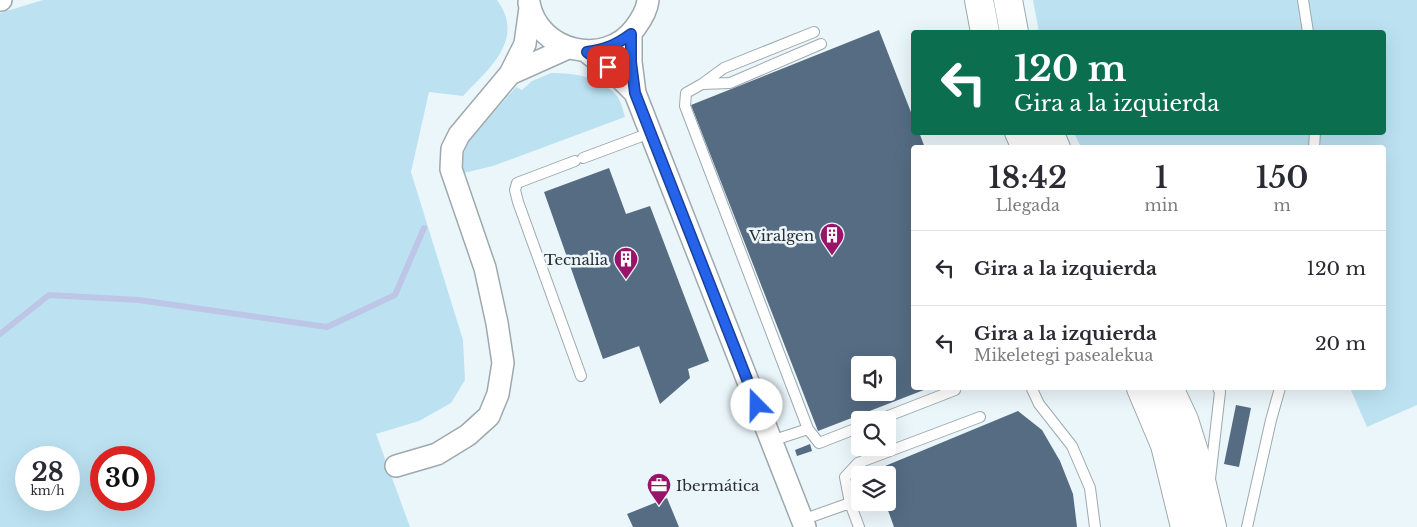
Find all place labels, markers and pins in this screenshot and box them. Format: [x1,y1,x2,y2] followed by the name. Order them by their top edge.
[587,46,629,88] pin
[819,222,845,256] building icon: Viralgen
[748,226,814,245] place label: Viralgen
[613,246,639,280] building icon: Tecnalia
[544,250,609,269] place label: Tecnalia
[646,472,672,506] office icon: Ibermática
[676,476,760,495] place label: Ibermática

